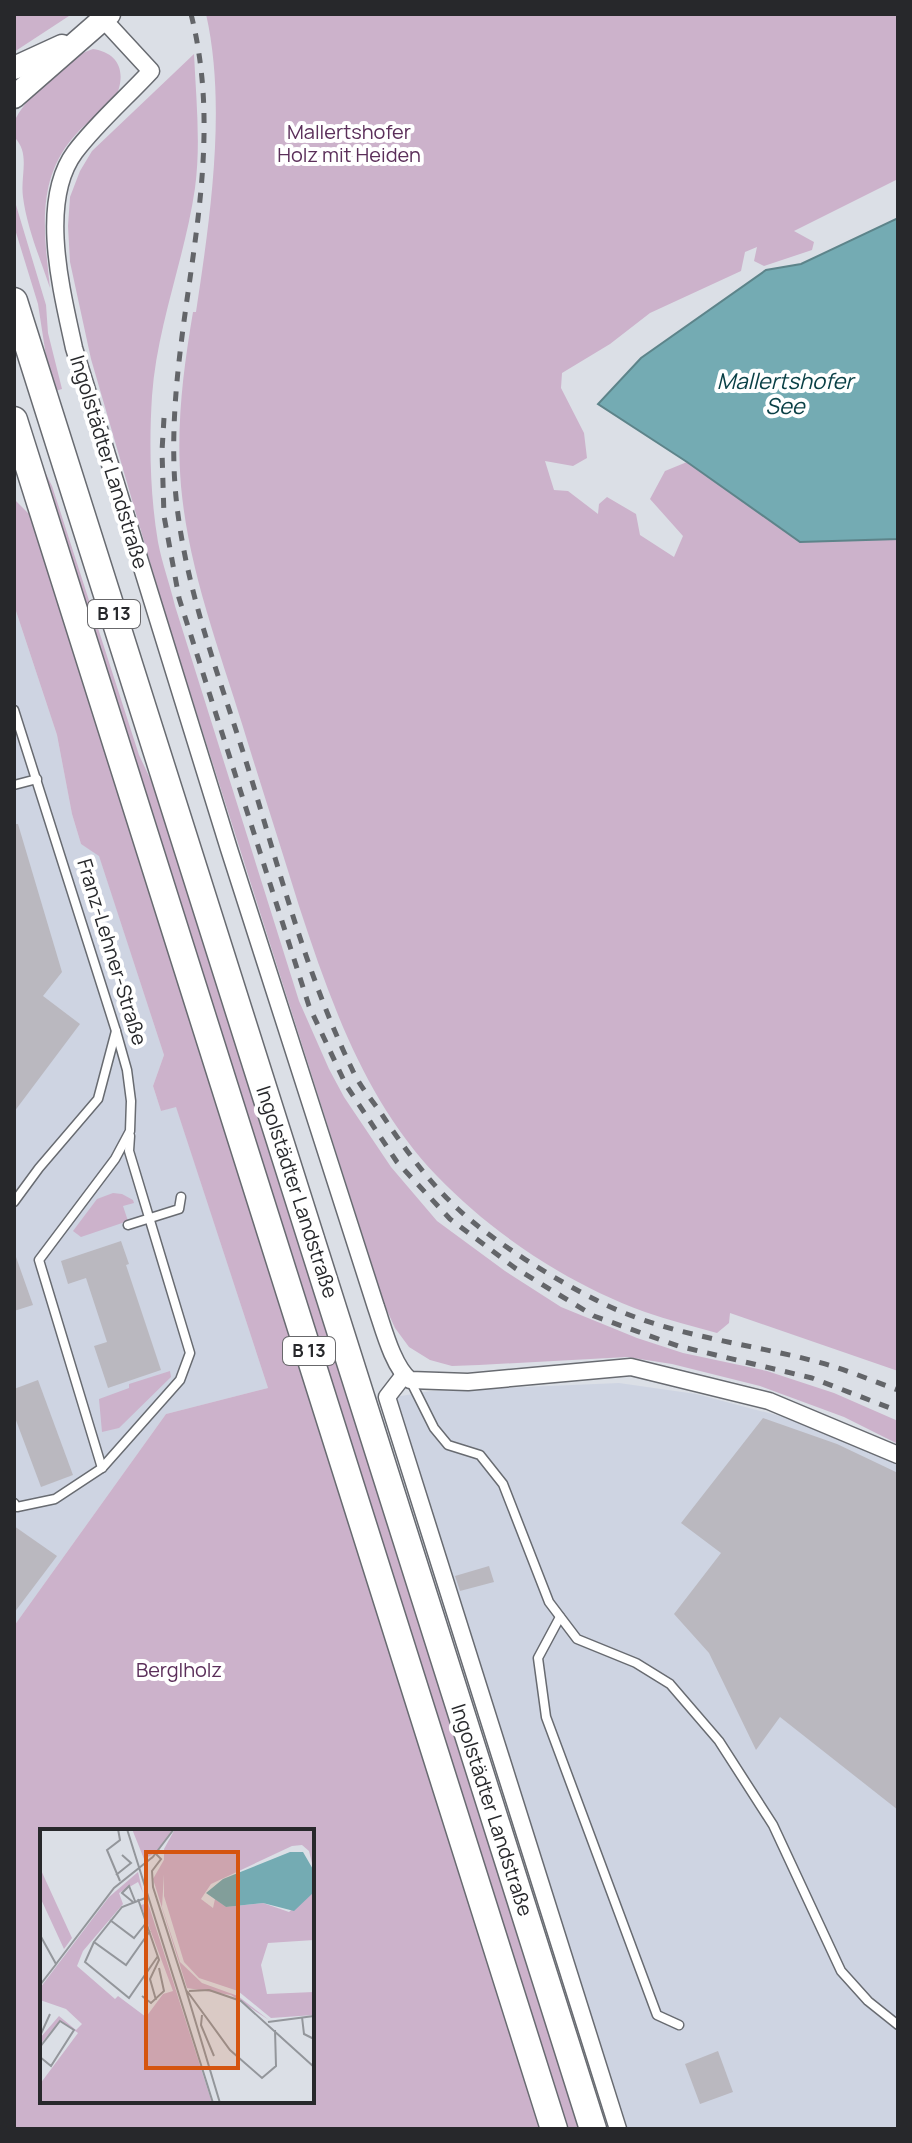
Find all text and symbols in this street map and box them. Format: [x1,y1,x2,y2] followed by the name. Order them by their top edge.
[277,118,421,168] park label: Mallertshofer Holz mit Heiden
[64,352,155,572] street label: Ingolstädter Landstraße
[717,366,856,421] water label: Mallertshofer See
[88,600,140,628] road number: B 13
[71,855,154,1048] street label: Franz-Lehner-Straße
[250,1082,345,1302] street label: Ingolstädter Landstraße
[283,1337,335,1365] road number: B 13
[136,1656,222,1683] park label: Berglholz
[445,1700,540,1920] street label: Ingolstädter Landstraße
[40,1829,314,2103] inset map

